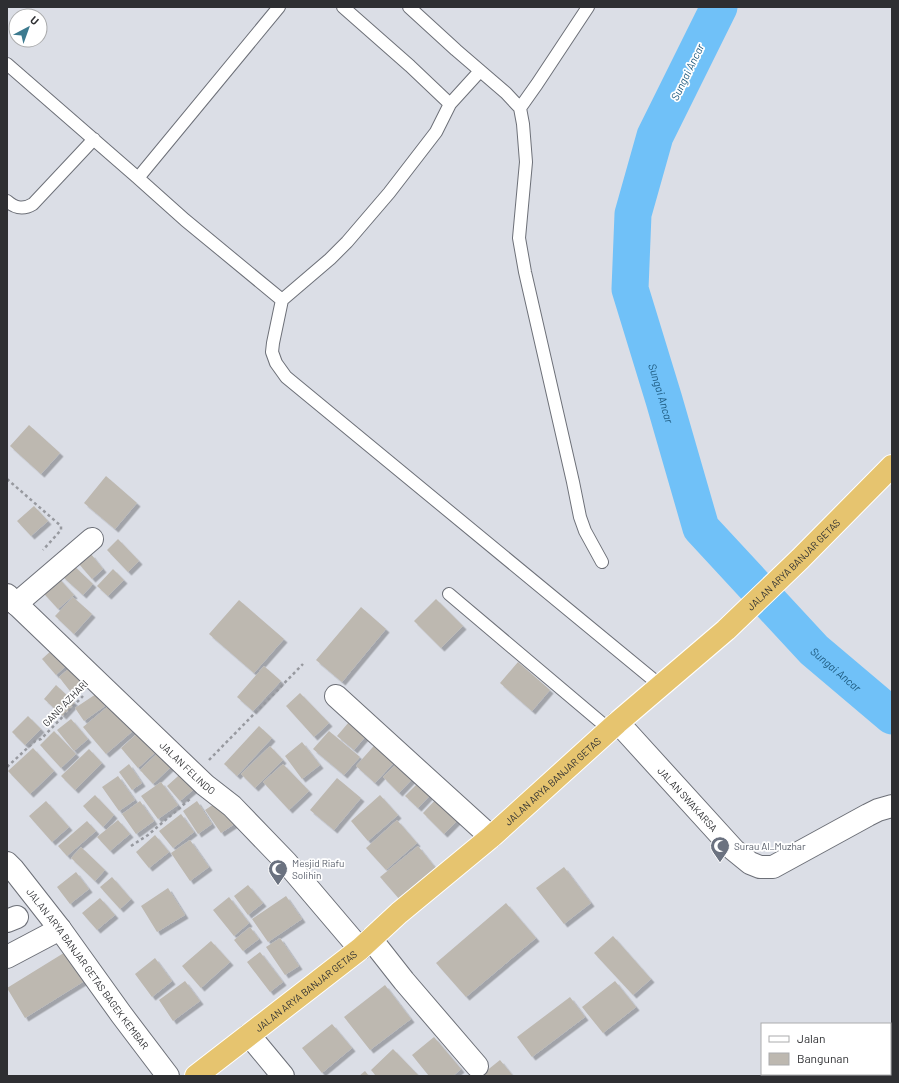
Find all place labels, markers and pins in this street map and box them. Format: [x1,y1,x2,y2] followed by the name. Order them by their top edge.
[709,835,731,863] mosque icon: Surau Al_Muzhar
[734,840,806,852] place label: Surau Al_Muzhar
[292,857,344,881] place label: Mesjid Riafu Solihin
[267,858,289,886] mosque icon: Mesjid Riafu Solihin

